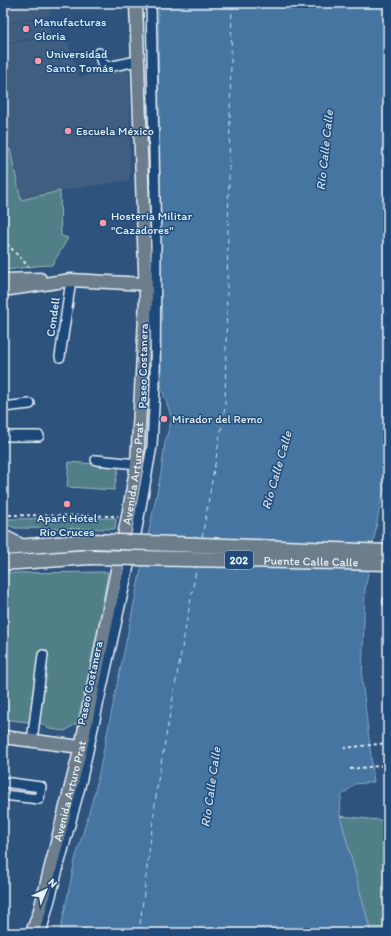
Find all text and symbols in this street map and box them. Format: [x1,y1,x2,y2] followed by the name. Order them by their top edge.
[34,15,106,43] place label: Manufacturas Gloria
[21,24,31,34] marker: Manufacturas Gloria
[46,47,114,75] place label: Universidad Santo Tomás
[33,56,43,66] marker: Universidad Santo Tomás
[313,108,336,191] water label: Río Calle Calle
[76,124,154,138] place label: Escuela México
[63,126,73,136] marker: Escuela México
[111,209,192,237] place label: Hostería Militar "Cazadores"
[98,218,108,228] marker: Hostería Militar "Cazadores"
[43,296,63,338] street label: Condell
[135,322,151,409] street label: Paseo Costanera
[172,412,263,426] place label: Mirador del Remo
[159,414,169,424] marker: Mirador del Remo
[119,421,146,526] street label: Avenida Arturo Prat
[258,428,295,511] water label: Río Calle Calle
[62,499,72,509] marker: Apart Hotel Río Cruces
[37,511,98,539] place label: Apart Hotel Río Cruces
[225,551,253,569] road number: 202
[263,553,359,569] street label: Puente Calle Calle
[74,639,106,726] street label: Paseo Costanera
[51,739,89,843] street label: Avenida Arturo Prat
[197,745,224,828] water label: Río Calle Calle
[26,870,66,910] north arrow
[45,876,60,890] text: N

